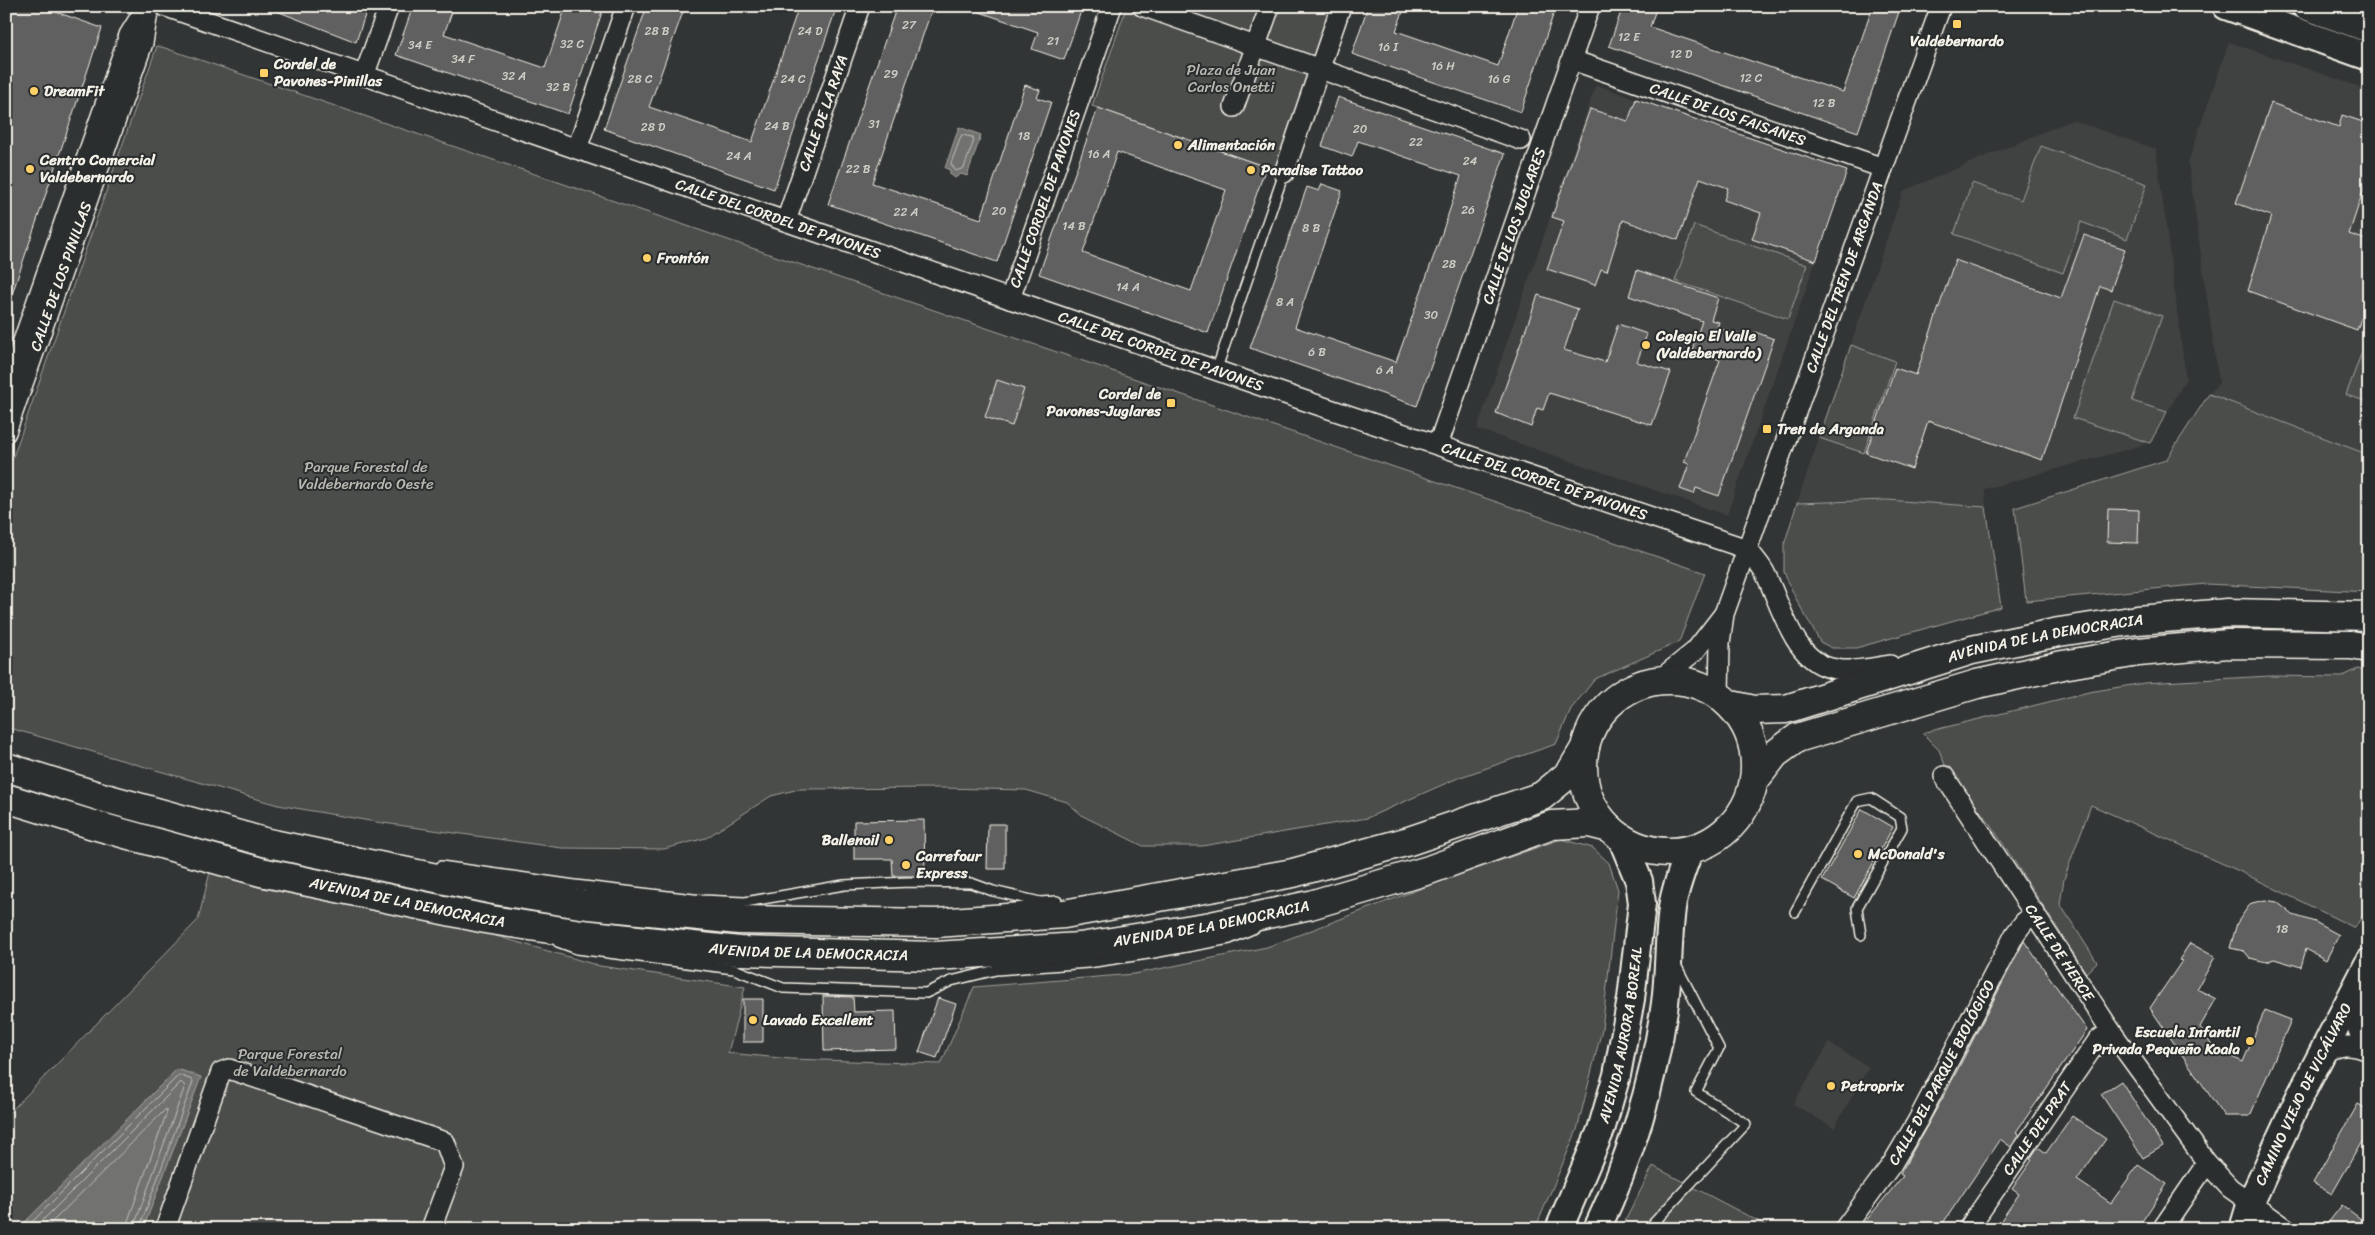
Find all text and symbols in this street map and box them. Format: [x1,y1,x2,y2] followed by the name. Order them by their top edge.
[902,14,917,36] house number: 27
[1951,18,1963,30] marker: Valdebernardo
[645,20,670,42] house number: 28 B
[798,20,823,42] house number: 24 D
[1618,26,1641,48] house number: 12 E
[1910,28,2004,54] place label: Valdebernardo
[1047,30,1059,52] house number: 21
[560,33,585,55] house number: 32 C
[408,34,433,56] house number: 34 E
[1378,36,1399,58] house number: 16 I
[1670,43,1693,65] house number: 12 D
[451,48,475,70] house number: 34 F
[273,51,383,94] place label: Cordel de Pavones-Pinillas
[791,52,855,175] street label: CALLE DE LA RAYA
[1431,55,1455,77] house number: 16 H
[1186,57,1276,100] park label: Plaza de Juan Carlos Onetti
[884,63,898,85] house number: 29
[502,65,526,87] house number: 32 A
[258,67,270,79] marker: Cordel de Pavones-Pinillas
[1740,67,1763,89] house number: 12 C
[628,68,653,90] house number: 28 C
[780,68,806,90] house number: 24 C
[1488,68,1511,90] house number: 16 G
[1646,75,1810,154] street label: CALLE DE LOS FAISANES
[546,76,571,98] house number: 32 B
[44,78,105,104] place label: DreamFit
[28,85,40,97] marker: DreamFit
[1813,92,1836,114] house number: 12 B
[1002,106,1088,291] street label: CALLE CORDEL DE PAVONES
[868,113,880,135] house number: 31
[764,115,790,137] house number: 24 B
[641,116,666,138] house number: 28 D
[1353,118,1368,140] house number: 20
[1018,125,1030,147] house number: 18
[1409,131,1423,153] house number: 22
[1187,132,1276,158] place label: Alimentación
[1172,139,1184,151] marker: Alimentación
[1088,143,1111,165] house number: 16 A
[1475,143,1553,308] street label: CALLE DE LOS JUGLARES
[726,145,752,167] house number: 24 A
[39,147,156,190] place label: Centro Comercial Valdebernardo
[1463,150,1478,172] house number: 24
[1261,157,1363,183] place label: Paradise Tattoo
[846,158,871,180] house number: 22 B
[24,163,36,175] marker: Centro Comercial Valdebernardo
[1245,164,1257,176] marker: Paradise Tattoo
[672,171,885,267] street label: CALLE DEL CORDEL DE PAVONES
[1798,178,1890,376] street label: CALLE DEL TREN DE ARGANDA
[22,197,99,355] street label: CALLE DE LOS PINILLAS
[1461,199,1475,221] house number: 26
[992,200,1007,222] house number: 20
[894,201,919,223] house number: 22 A
[1062,215,1086,237] house number: 14 B
[1302,217,1320,239] house number: 8 B
[656,245,710,271] place label: Frontón
[641,252,653,264] marker: Frontón
[1442,253,1456,275] house number: 28
[1116,276,1140,298] house number: 14 A
[1276,291,1294,313] house number: 8 A
[1055,304,1268,399] street label: CALLE DEL CORDEL DE PAVONES
[1424,304,1438,326] house number: 30
[1655,323,1762,366] place label: Colegio El Valle (Valdebernardo)
[1640,339,1652,351] marker: Colegio El Valle (Valdebernardo)
[1308,341,1326,363] house number: 6 B
[1376,359,1394,381] house number: 6 A
[1047,381,1162,424] place label: Cordel de Pavones-Juglares
[1165,397,1177,409] marker: Cordel de Pavones-Juglares
[1777,416,1884,442] place label: Tren de Arganda
[1761,423,1773,435] marker: Tren de Arganda
[1438,434,1652,528] street label: CALLE DEL CORDEL DE PAVONES
[298,454,434,497] park label: Parque Forestal de Valdebernardo Oeste
[1943,607,2144,670] street label: AVENIDA DE LA DEMOCRACIA
[822,827,880,853] place label: Ballenoil
[883,834,895,846] marker: Ballenoil
[1867,841,1946,867] place label: McDonald's
[915,843,983,886] place label: Carrefour Express
[1852,848,1864,860] marker: McDonald's
[900,859,912,871] marker: Carrefour Express
[306,869,507,935] street label: AVENIDA DE LA DEMOCRACIA
[1110,893,1312,955] street label: AVENIDA DE LA DEMOCRACIA
[2018,898,2102,1008] street label: CALLE DE HERCE
[2276,918,2288,940] house number: 18
[707,935,908,968] street label: AVENIDA DE LA DEMOCRACIA
[1590,945,1650,1127] street label: AVENIDA AURORA BOREAL
[1881,975,2002,1170] street label: CALLE DEL PARQUE BIOLÓGICO
[2247,998,2359,1190] street label: CAMINO VIEJO DE VICÁLVARO
[763,1007,874,1033] place label: Lavado Excellent
[747,1014,759,1026] marker: Lavado Excellent
[2093,1019,2241,1062] place label: Escuela Infantil Privada Pequeño Koala
[2244,1035,2256,1047] marker: Escuela Infantil Privada Pequeño Koala
[233,1041,347,1084] park label: Parque Forestal de Valdebernardo
[1841,1073,1905,1099] place label: Petroprix
[1996,1075,2079,1181] street label: CALLE DEL PRAT
[1825,1080,1837,1092] marker: Petroprix

